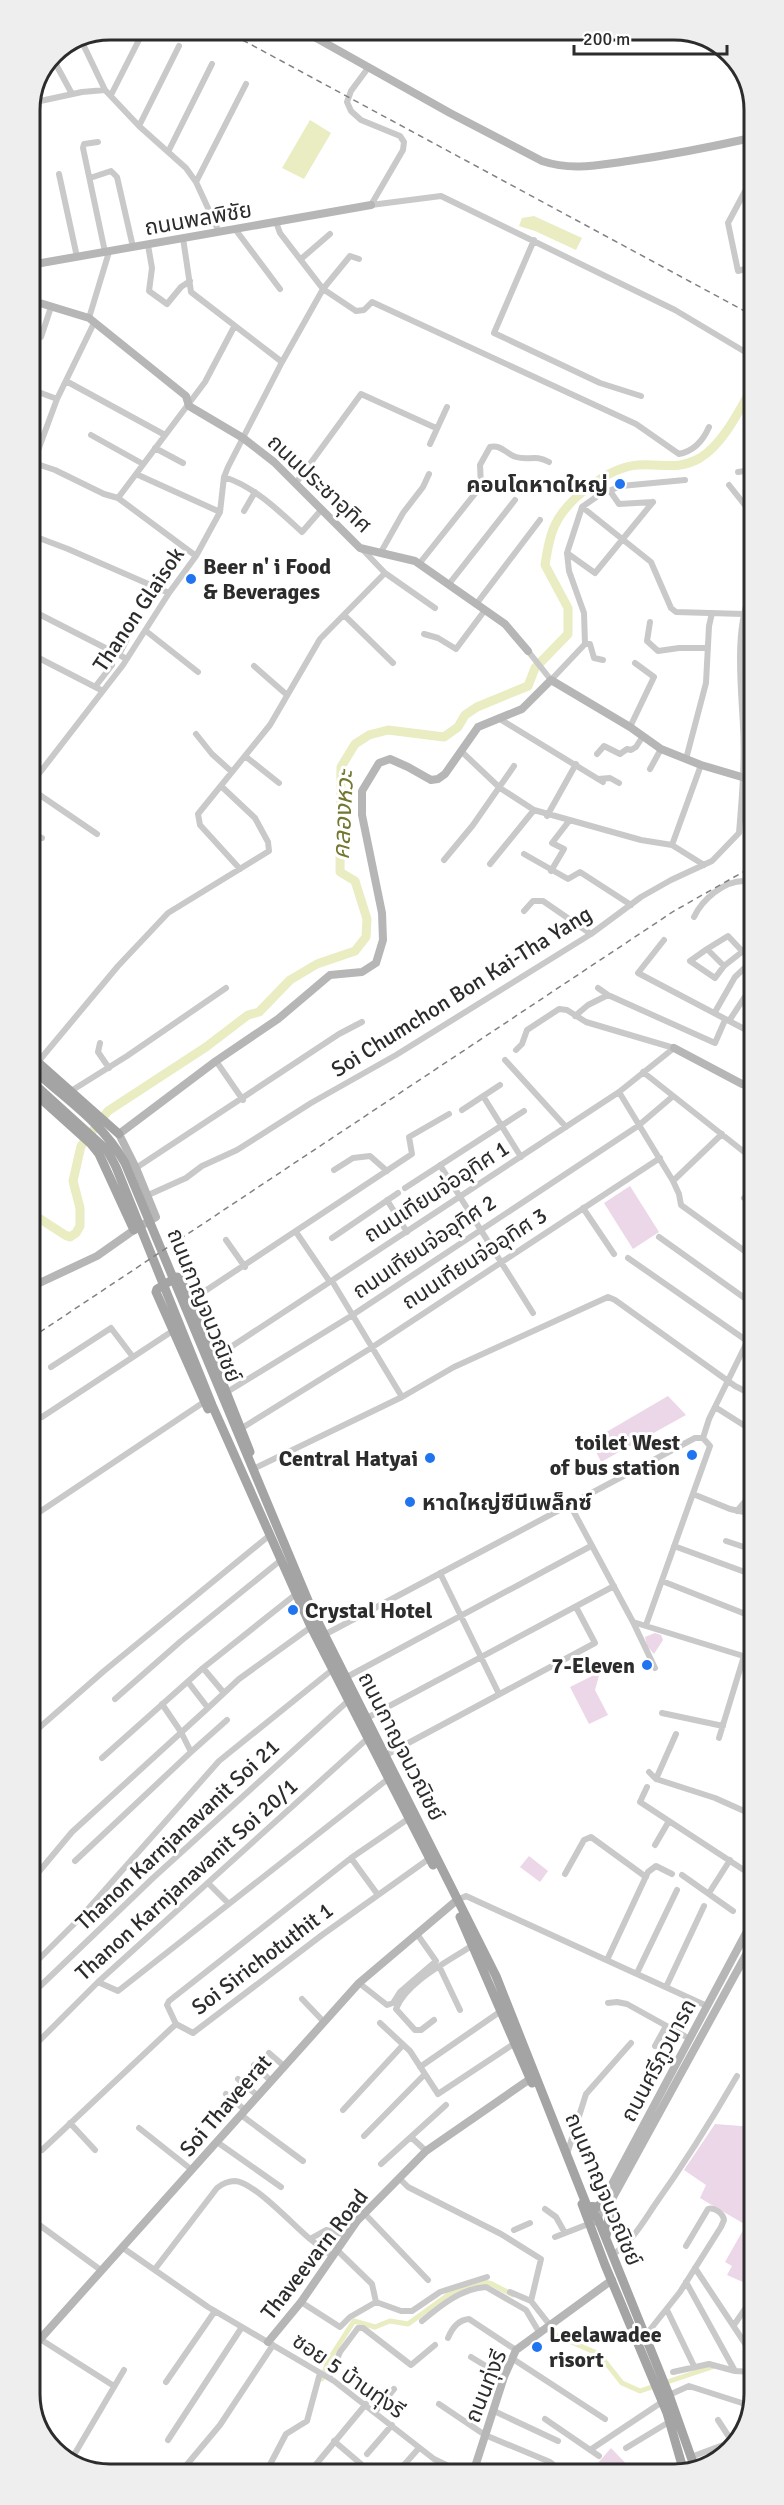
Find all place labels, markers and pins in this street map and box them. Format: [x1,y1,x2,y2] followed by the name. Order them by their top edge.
[466,471,608,498] place label: คอนโดหาดใหญ่
[613,477,627,491] marker: คอนโดหาดใหญ่
[203,553,331,605] place label: Beer n' i Food & Beverages
[184,572,198,586] marker: Beer n' i Food & Beverages
[550,1429,680,1481] place label: toilet West of bus station
[279,1445,418,1472] place label: Central Hatyai
[685,1448,699,1462] marker: toilet West of bus station
[423,1451,437,1465] marker: Central Hatyai
[422,1489,592,1516] place label: หาดใหญ่ซีนีเพล็กซ์
[403,1495,417,1509] marker: หาดใหญ่ซีนีเพล็กซ์
[305,1597,432,1624] place label: Crystal Hotel
[286,1603,300,1617] marker: Crystal Hotel
[552,1652,635,1679] place label: 7-Eleven
[640,1658,654,1672] marker: 7-Eleven
[549,2321,662,2373] place label: Leelawadee risort
[530,2340,544,2354] marker: Leelawadee risort

